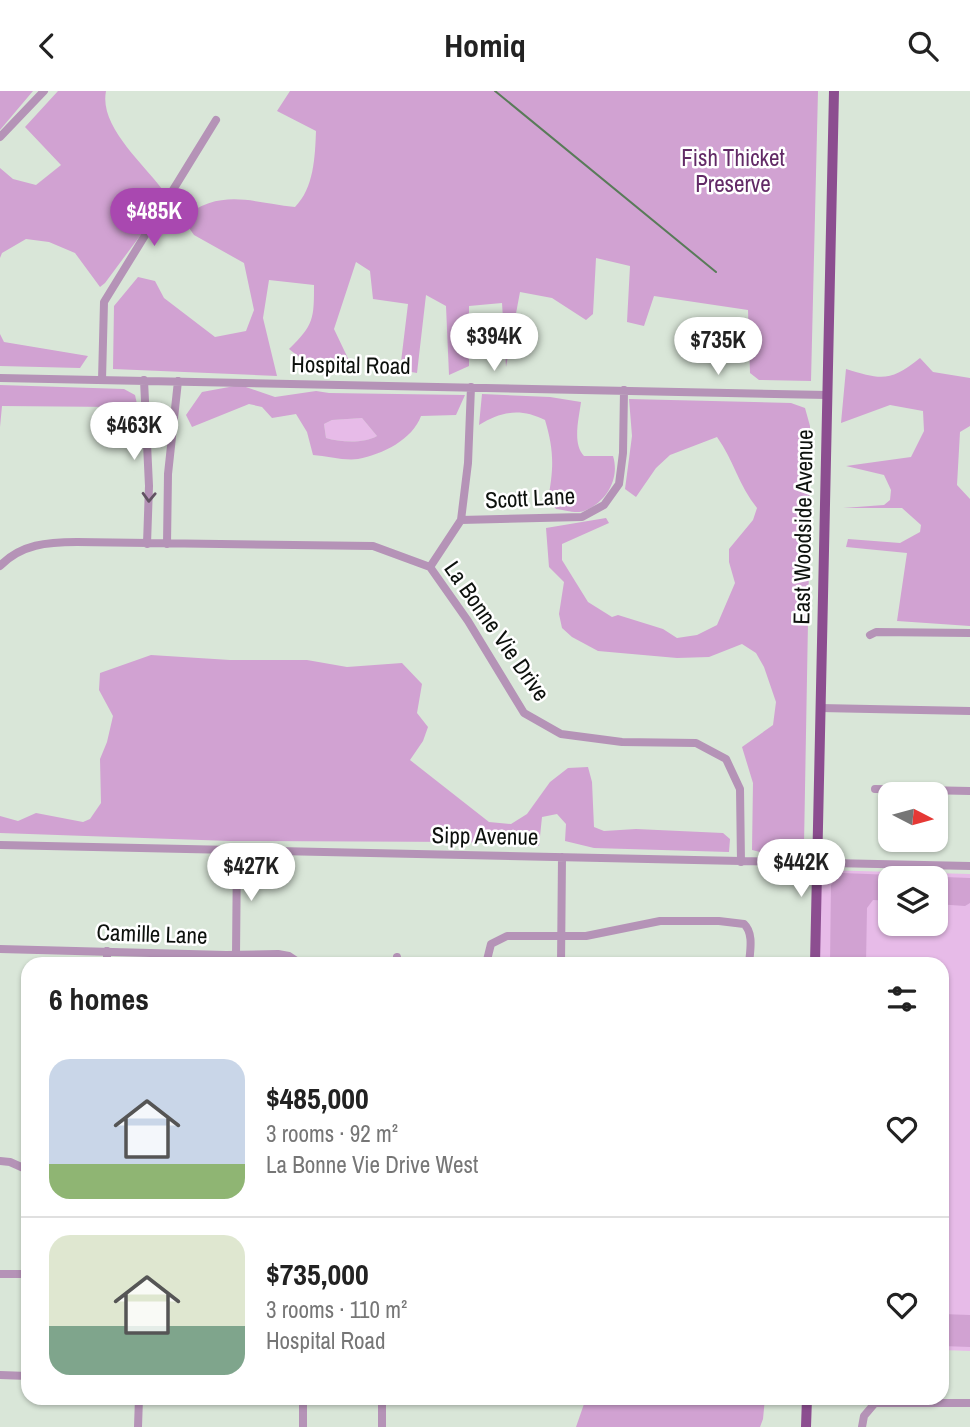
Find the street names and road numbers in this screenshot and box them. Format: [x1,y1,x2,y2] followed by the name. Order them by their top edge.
[291,348,411,381] street label: Hospital Road
[785,429,820,625] street label: East Woodside Avenue
[484,480,576,515] street label: Scott Lane
[438,555,557,707] street label: La Bonne Vie Drive
[431,819,539,852] street label: Sipp Avenue
[96,916,208,951] street label: Camille Lane

